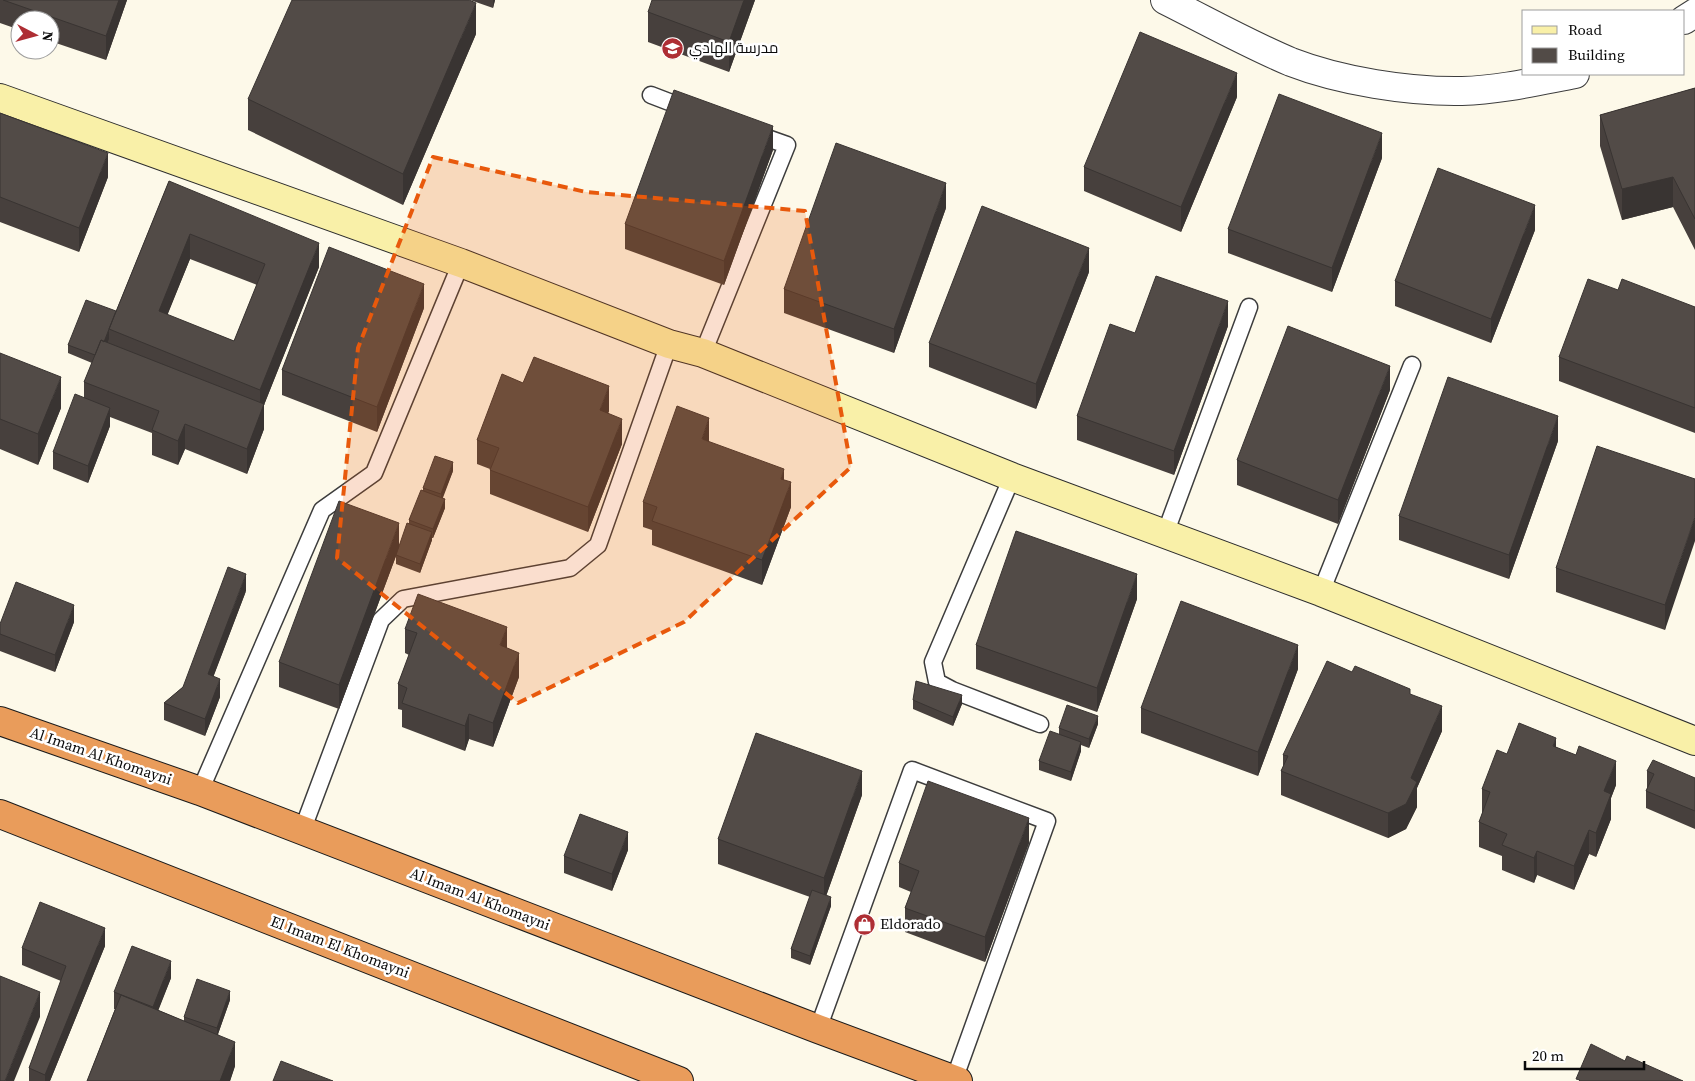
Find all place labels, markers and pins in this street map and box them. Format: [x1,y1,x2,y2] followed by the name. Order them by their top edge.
[661,36,685,60] school or university icon: مدرسة الهادي
[689,37,778,60] place label: مدرسة الهادي
[852,912,876,936] shop icon: Eldorado
[880,913,941,934] place label: Eldorado

